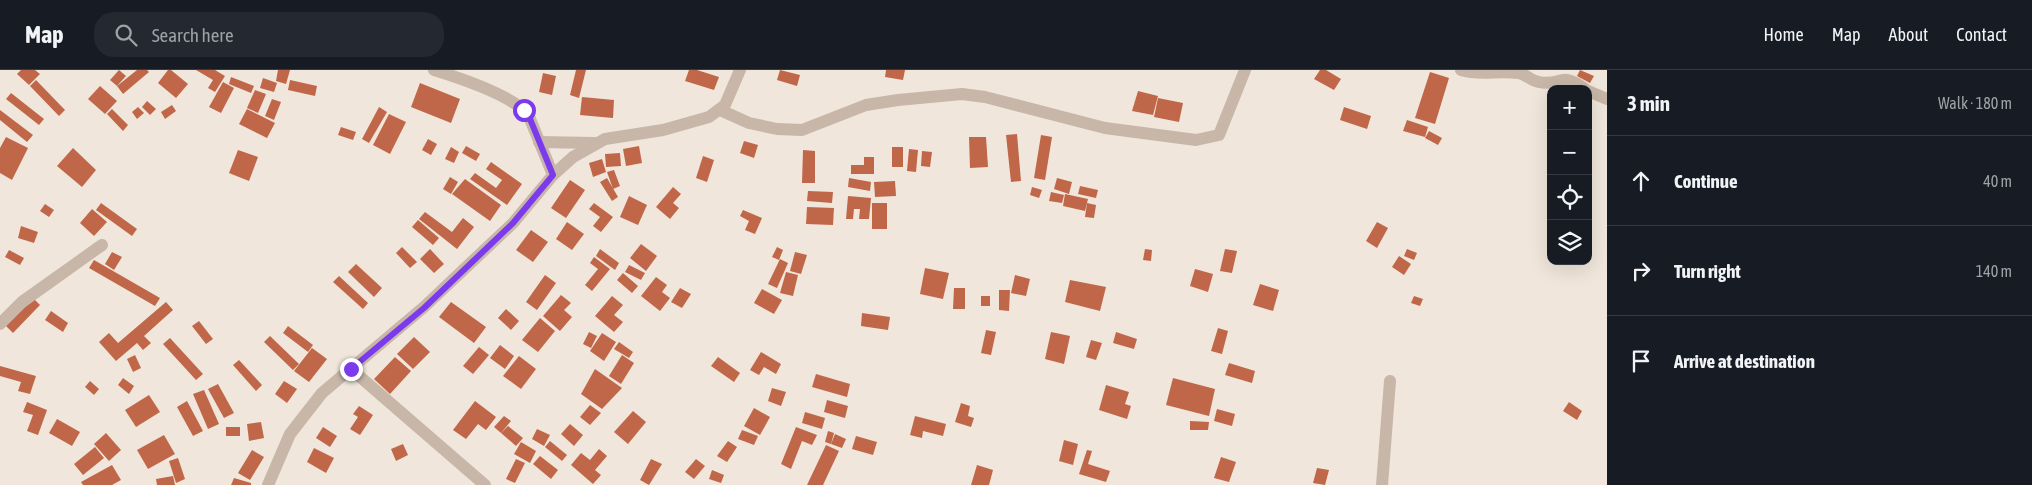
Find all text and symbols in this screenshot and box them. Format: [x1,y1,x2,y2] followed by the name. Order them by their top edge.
[94,12,444,57] search box
[25,21,64,48] text: Map
[112,21,140,49] icon: search
[152,24,234,46] text: Search here
[1764,24,1804,45] text: Home
[1832,24,1861,45] text: Map
[1889,24,1928,45] text: About
[1956,24,2007,45] text: Contact
[1547,85,1592,265] map controls
[1547,85,1592,130] button: +
[1627,91,1670,115] text: 3 min
[1938,94,2012,112] text: Walk · 180 m
[513,99,536,122] route start
[1547,130,1592,175] button: −
[1627,167,1655,195] icon: ahead
[1674,170,1738,192] text: Continue
[1983,172,2012,190] text: 40 m
[1547,175,1592,220] button: locate
[1547,220,1592,265] button: layers
[1627,257,1655,285] icon: right
[1674,260,1741,282] text: Turn right
[1976,262,2012,280] text: 140 m
[1627,347,1655,375] icon: arrive
[1674,350,1815,372] text: Arrive at destination
[340,358,363,381] route end

